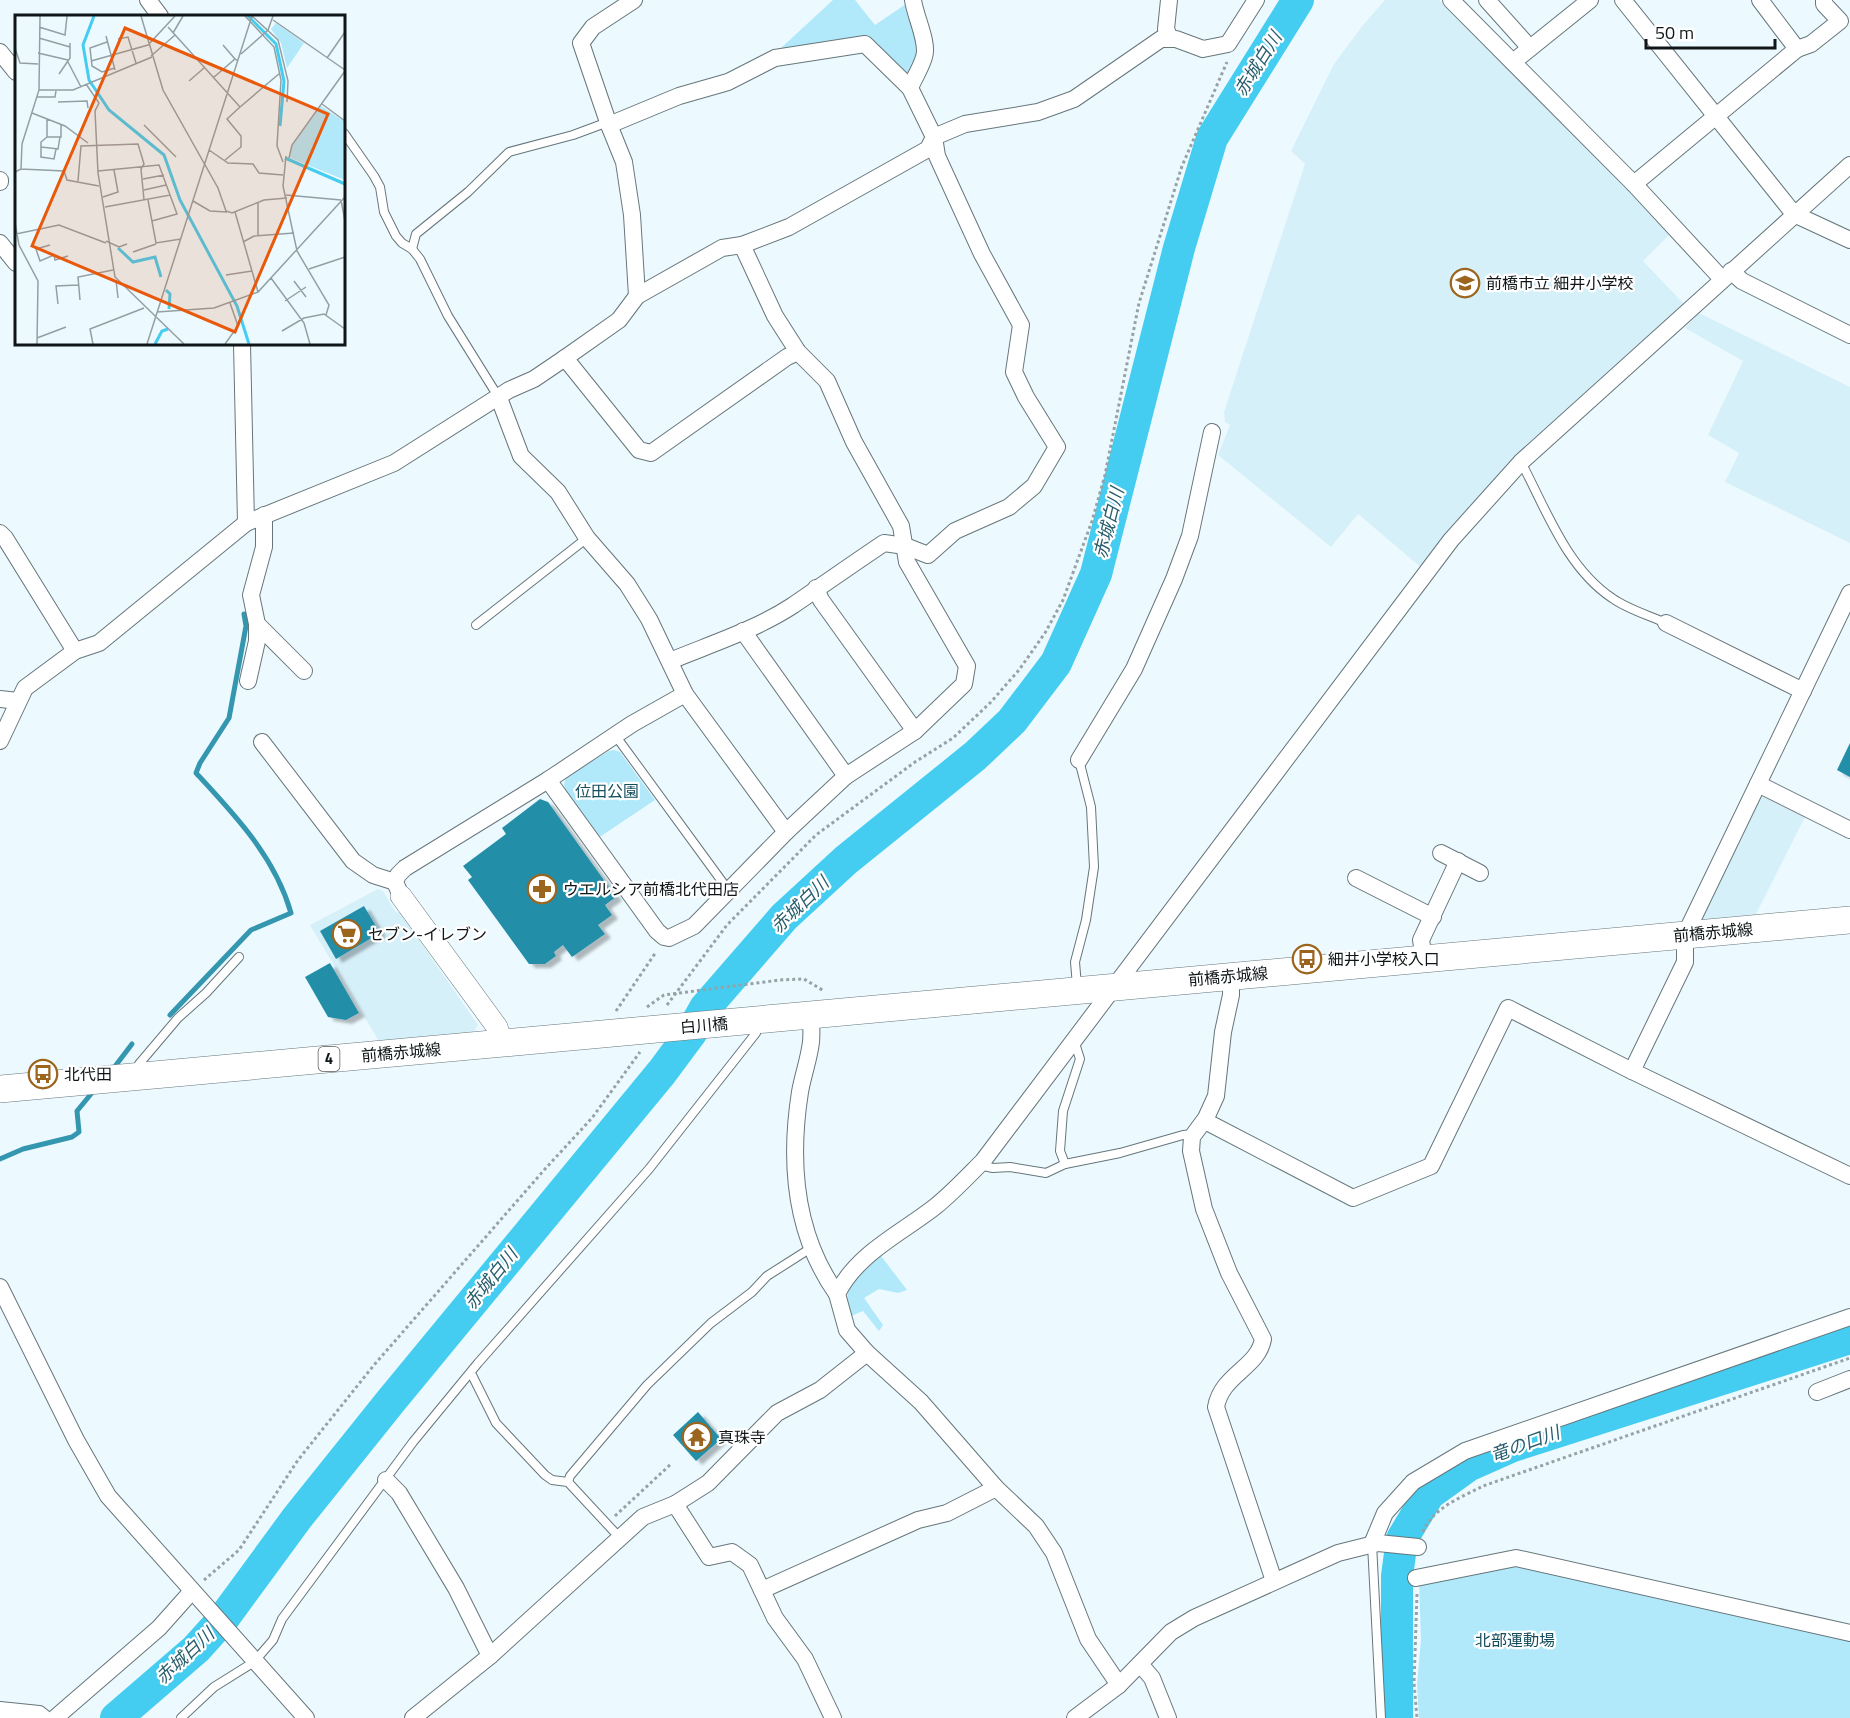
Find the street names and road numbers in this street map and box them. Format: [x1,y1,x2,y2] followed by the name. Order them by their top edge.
[1672,917,1754,947] street label: 前橋赤城線
[1187,961,1269,991] street label: 前橋赤城線
[679,1011,729,1039] street label: 白川橋
[360,1037,442,1067] street label: 前橋赤城線
[318,1047,340,1071] road number: 4

